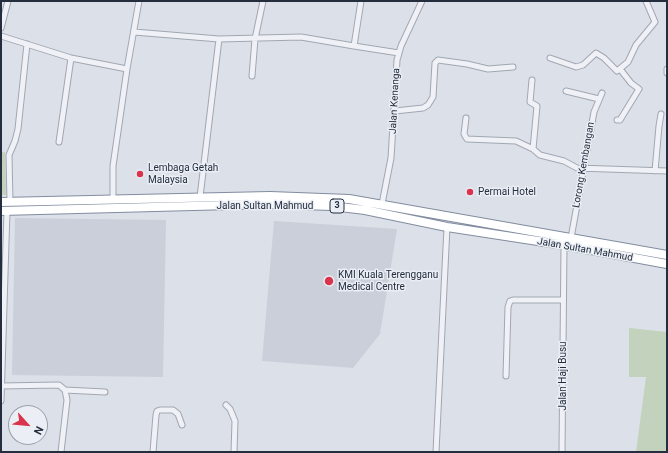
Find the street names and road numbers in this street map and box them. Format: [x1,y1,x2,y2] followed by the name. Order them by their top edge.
[387,68,403,134] street label: Jalan Kenanga
[571,121,597,209] street label: Lorong Kembangan
[330,199,344,213] road number: 3
[216,200,314,212] street label: Jalan Sultan Mahmud
[536,236,634,264] street label: Jalan Sultan Mahmud
[557,341,569,411] street label: Jalan Haji Busu

